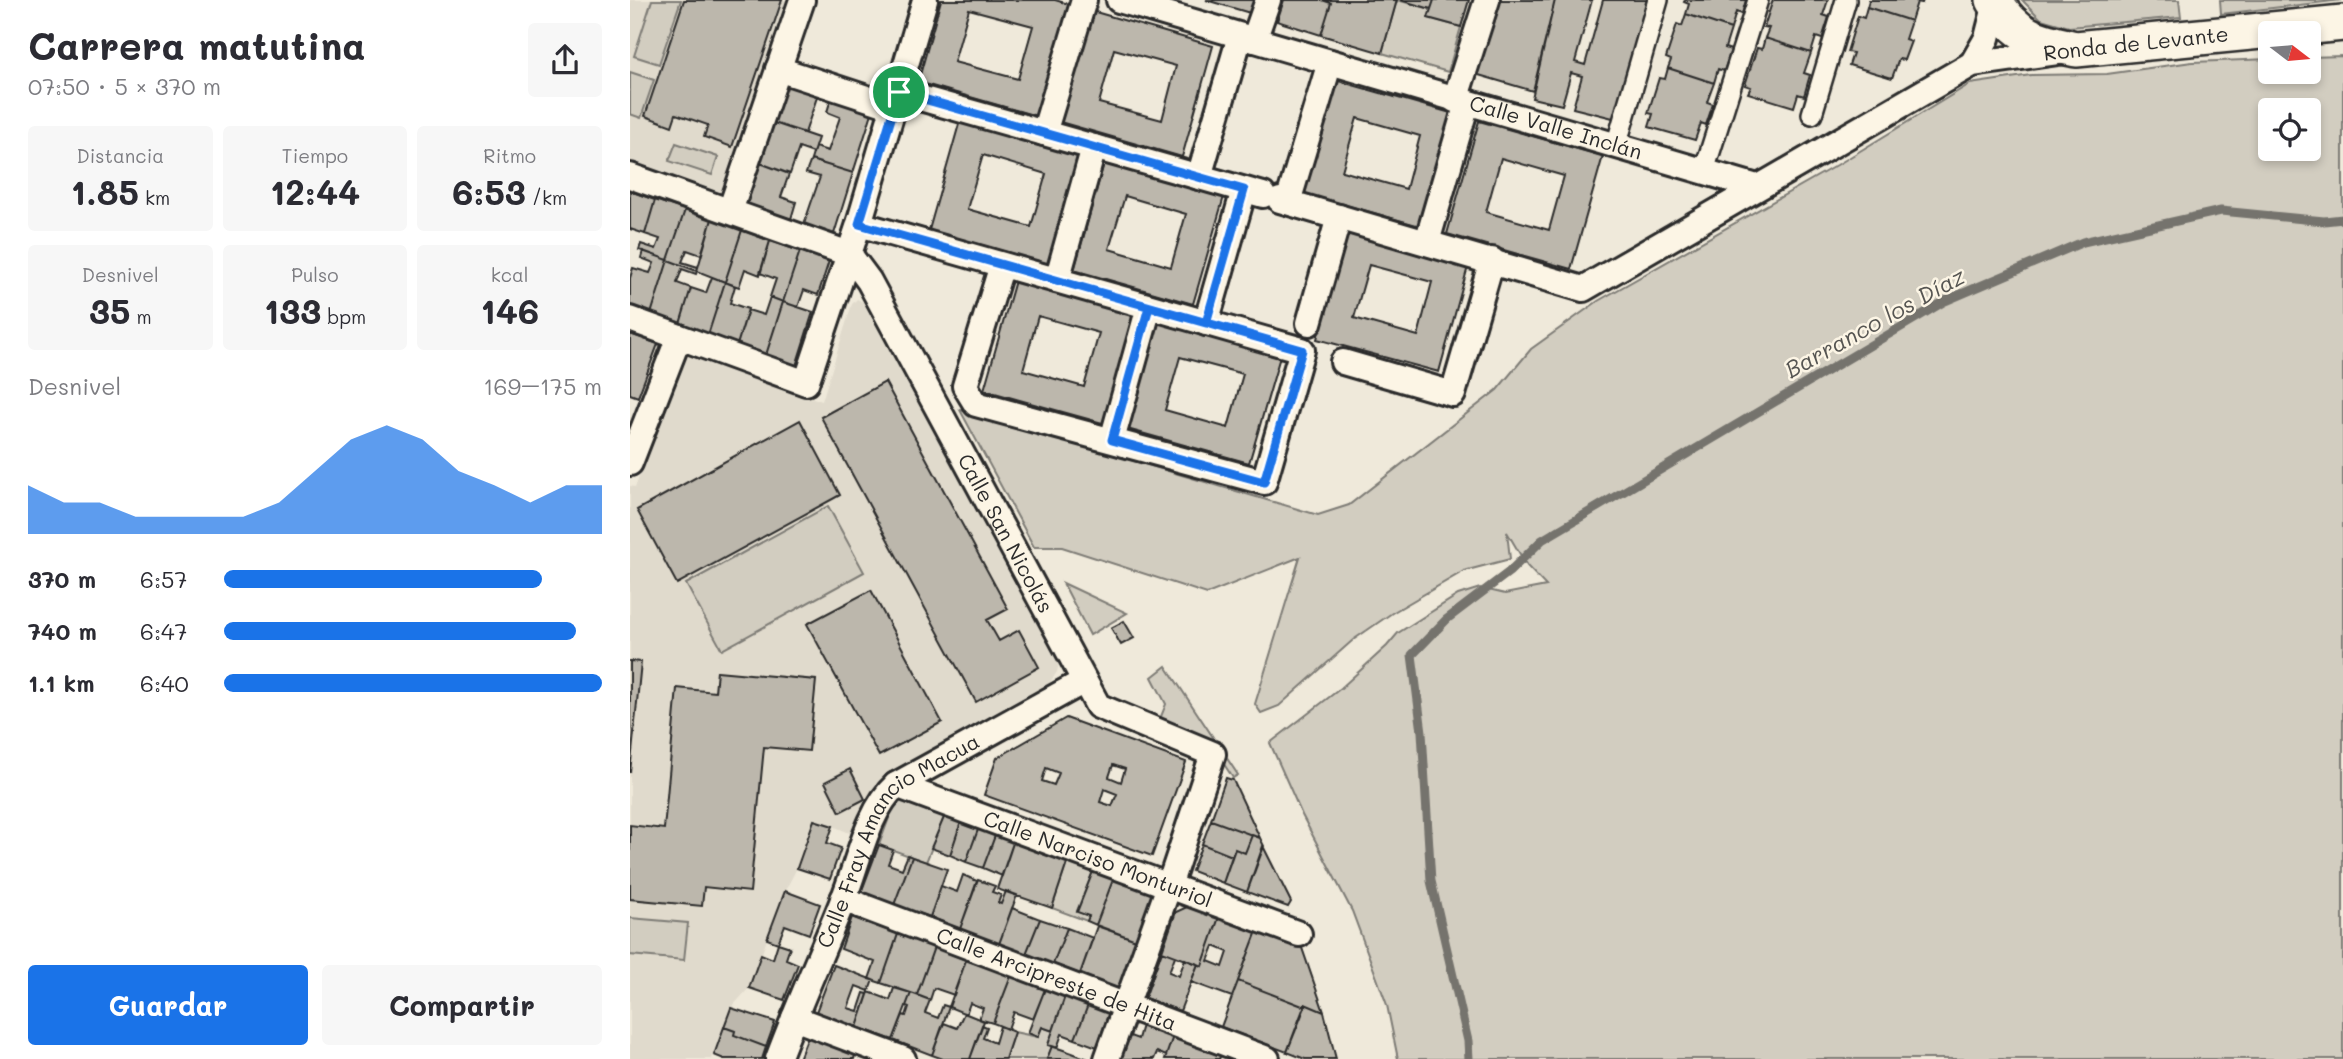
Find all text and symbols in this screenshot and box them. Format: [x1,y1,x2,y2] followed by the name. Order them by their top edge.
[2042,19,2230,66] street label: Ronda de Levante
[28,20,366,70] text: Carrera matutina
[2258,21,2320,84] north arrow
[2258,21,2321,161] map controls
[528,23,602,97] button: share
[869,62,929,122] pin
[28,71,221,101] text: 07:50 · 5 × 370 m
[880,73,918,111] icon: arrive
[1467,88,1646,165] street label: Calle Valle Inclán
[2258,98,2321,161] button: locate
[77,143,164,168] text: Distancia
[282,143,348,168] text: Tiempo
[483,143,536,168] text: Ritmo
[70,168,139,214] text: 1.85
[270,168,360,214] text: 12:44
[452,168,526,214] text: 6:53
[139,185,170,210] text: km
[526,185,567,210] text: /km
[1779,260,1970,384] water label: Barranco los Díaz
[82,262,159,287] text: Desnivel
[291,262,339,287] text: Pulso
[491,262,529,287] text: kcal
[89,287,130,333] text: 35
[264,287,321,333] text: 133
[480,287,539,333] text: 146
[130,304,152,329] text: m
[321,304,366,329] text: bpm
[28,371,121,401] text: Desnivel
[483,371,602,401] text: 169–175 m
[953,449,1060,617] street label: Calle San Nicolás
[28,564,96,594] text: 370 m
[140,564,187,594] text: 6:57
[28,616,97,646] text: 740 m
[140,616,187,646] text: 6:47
[28,668,94,698] text: 1.1 km
[140,668,189,698] text: 6:40
[810,727,984,952] street label: Calle Fray Amancio Macua
[980,804,1216,913] street label: Calle Narciso Monturiol
[933,920,1181,1036] street label: Calle Arcipreste de Hita
[28,965,308,1045] button: Guardar
[322,965,602,1045] button: Compartir

